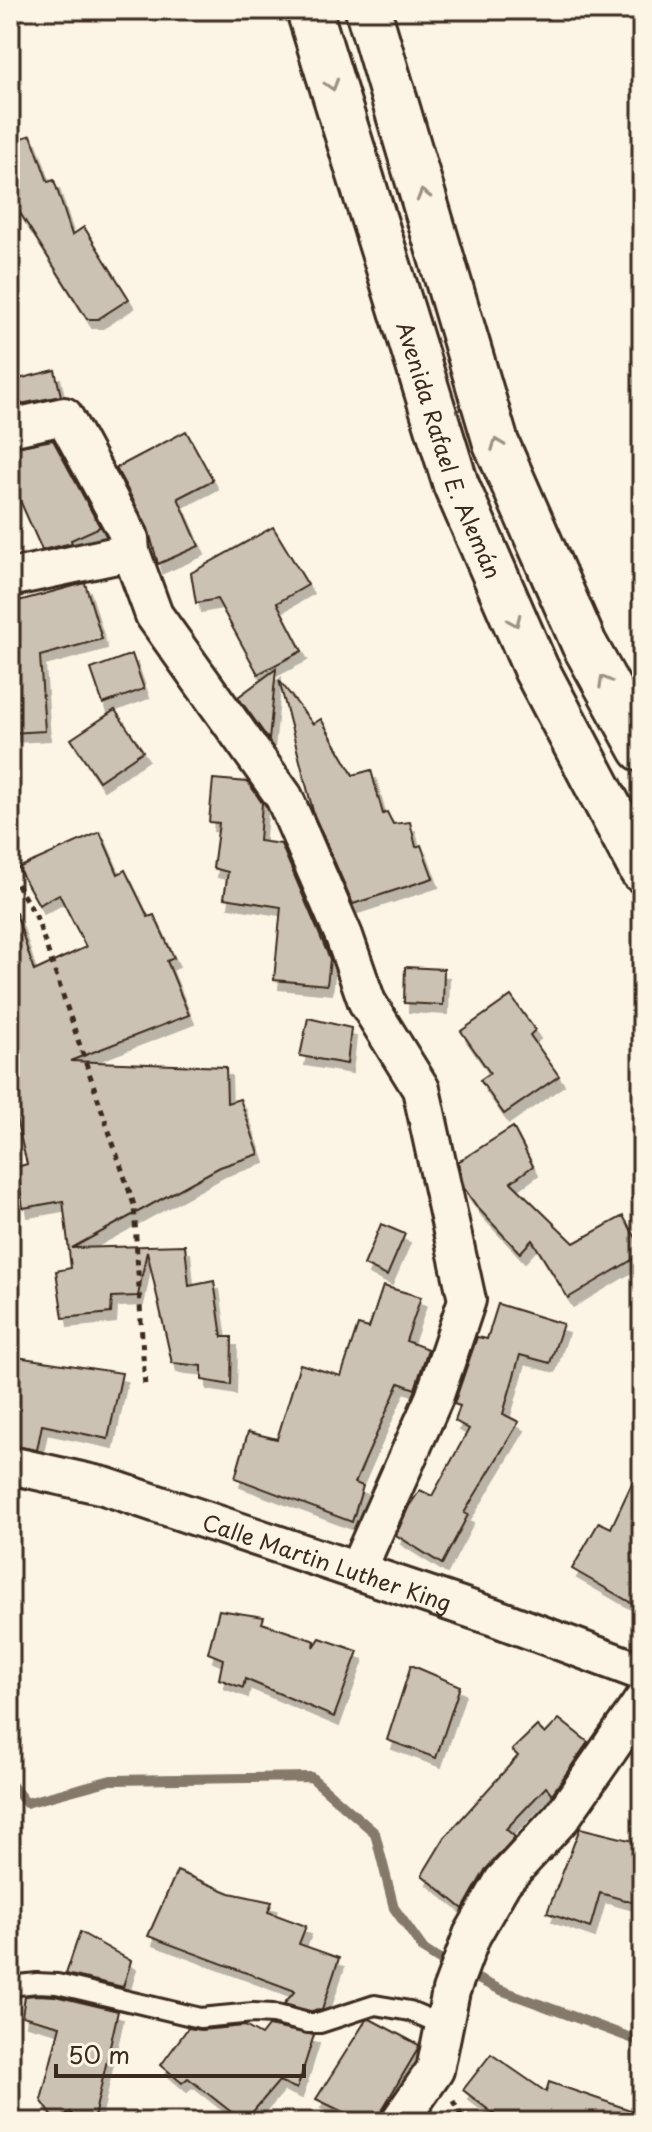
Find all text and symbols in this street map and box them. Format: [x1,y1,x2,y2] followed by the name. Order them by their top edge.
[323,77,339,91] one-way arrow
[416,189,432,203] one-way arrow
[390,317,511,583] street label: Avenida Rafael E. Alemán
[490,438,507,452] one-way arrow
[506,613,522,628] one-way arrow
[599,675,614,689] one-way arrow
[199,1504,456,1618] street label: Calle Martin Luther King
[56,2028,304,2078] scale bar
[68,2036,130,2072] text: 50 m

